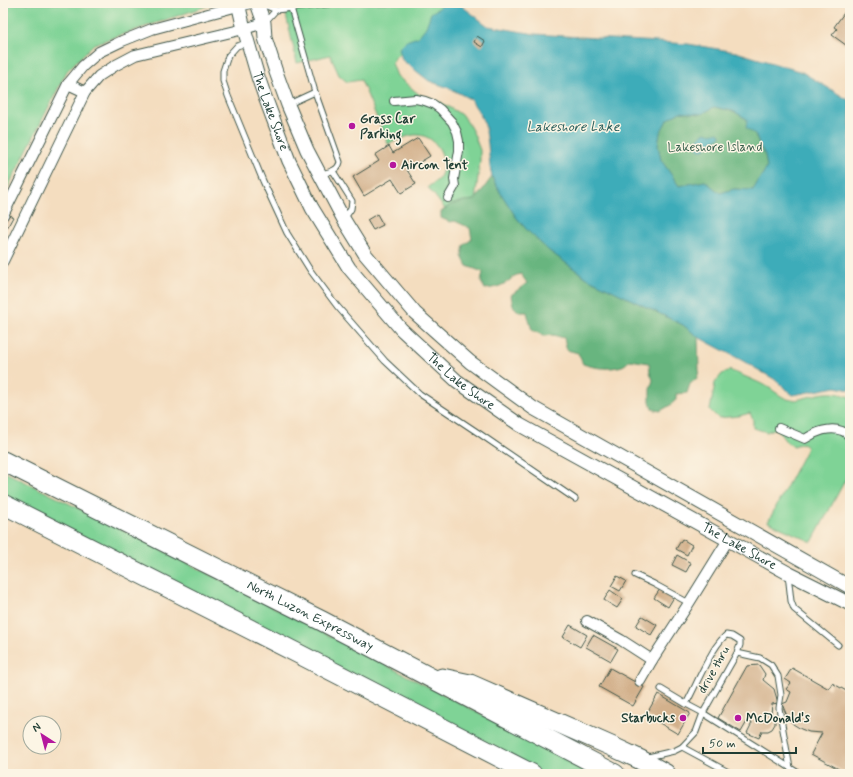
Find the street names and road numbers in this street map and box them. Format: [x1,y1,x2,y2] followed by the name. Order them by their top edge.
[248,70,293,153] street label: The Lake Shore
[423,349,499,414] street label: The Lake Shore
[699,519,780,574] street label: The Lake Shore
[244,576,377,655] street label: North Luzon Expressway
[694,643,734,697] street label: drive thru

